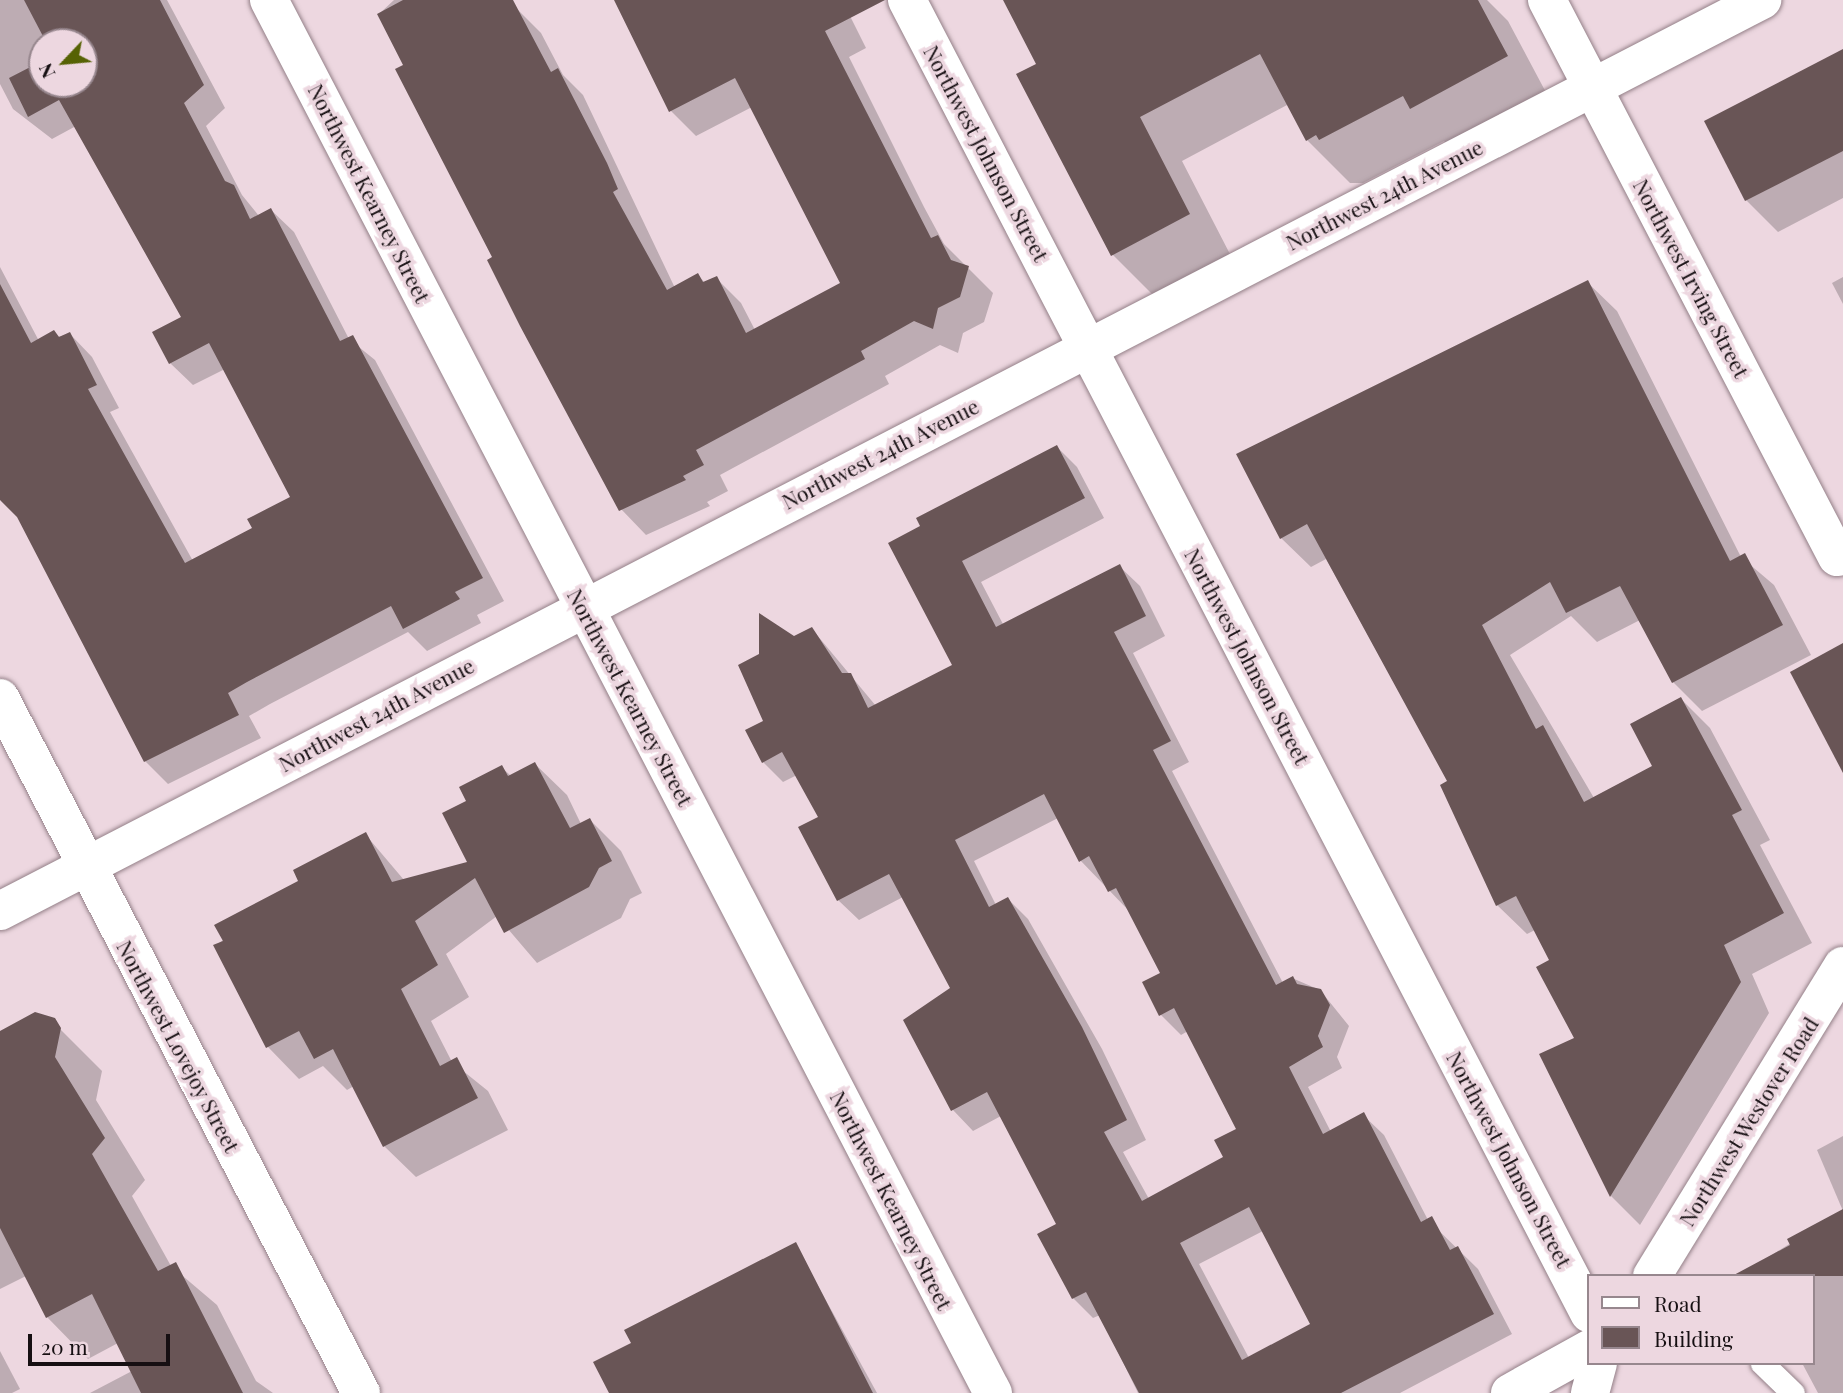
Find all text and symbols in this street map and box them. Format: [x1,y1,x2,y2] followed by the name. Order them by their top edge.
[28,28,98,98] north arrow
[919,41,1055,265] street label: Northwest Johnson Street
[31,59,61,83] text: N
[304,79,436,307] street label: Northwest Kearney Street
[1281,133,1487,255] street label: Northwest 24th Avenue
[1629,174,1755,382] street label: Northwest Irving Street
[777,392,983,514] street label: Northwest 24th Avenue
[1180,544,1316,768] street label: Northwest Johnson Street
[563,584,699,810] street label: Northwest Kearney Street
[274,652,478,776] street label: Northwest 24th Avenue
[112,935,246,1157] street label: Northwest Lovejoy Street
[1673,1011,1823,1231] street label: Northwest Westover Road
[1442,1047,1578,1271] street label: Northwest Johnson Street
[826,1086,958,1314] street label: Northwest Kearney Street
[1588,1274,1815,1365] legend
[1654,1289,1702,1317] text: Road
[32,1320,173,1364] scale bar
[1654,1324,1733,1352] text: Building
[41,1332,88,1360] text: 20 m

